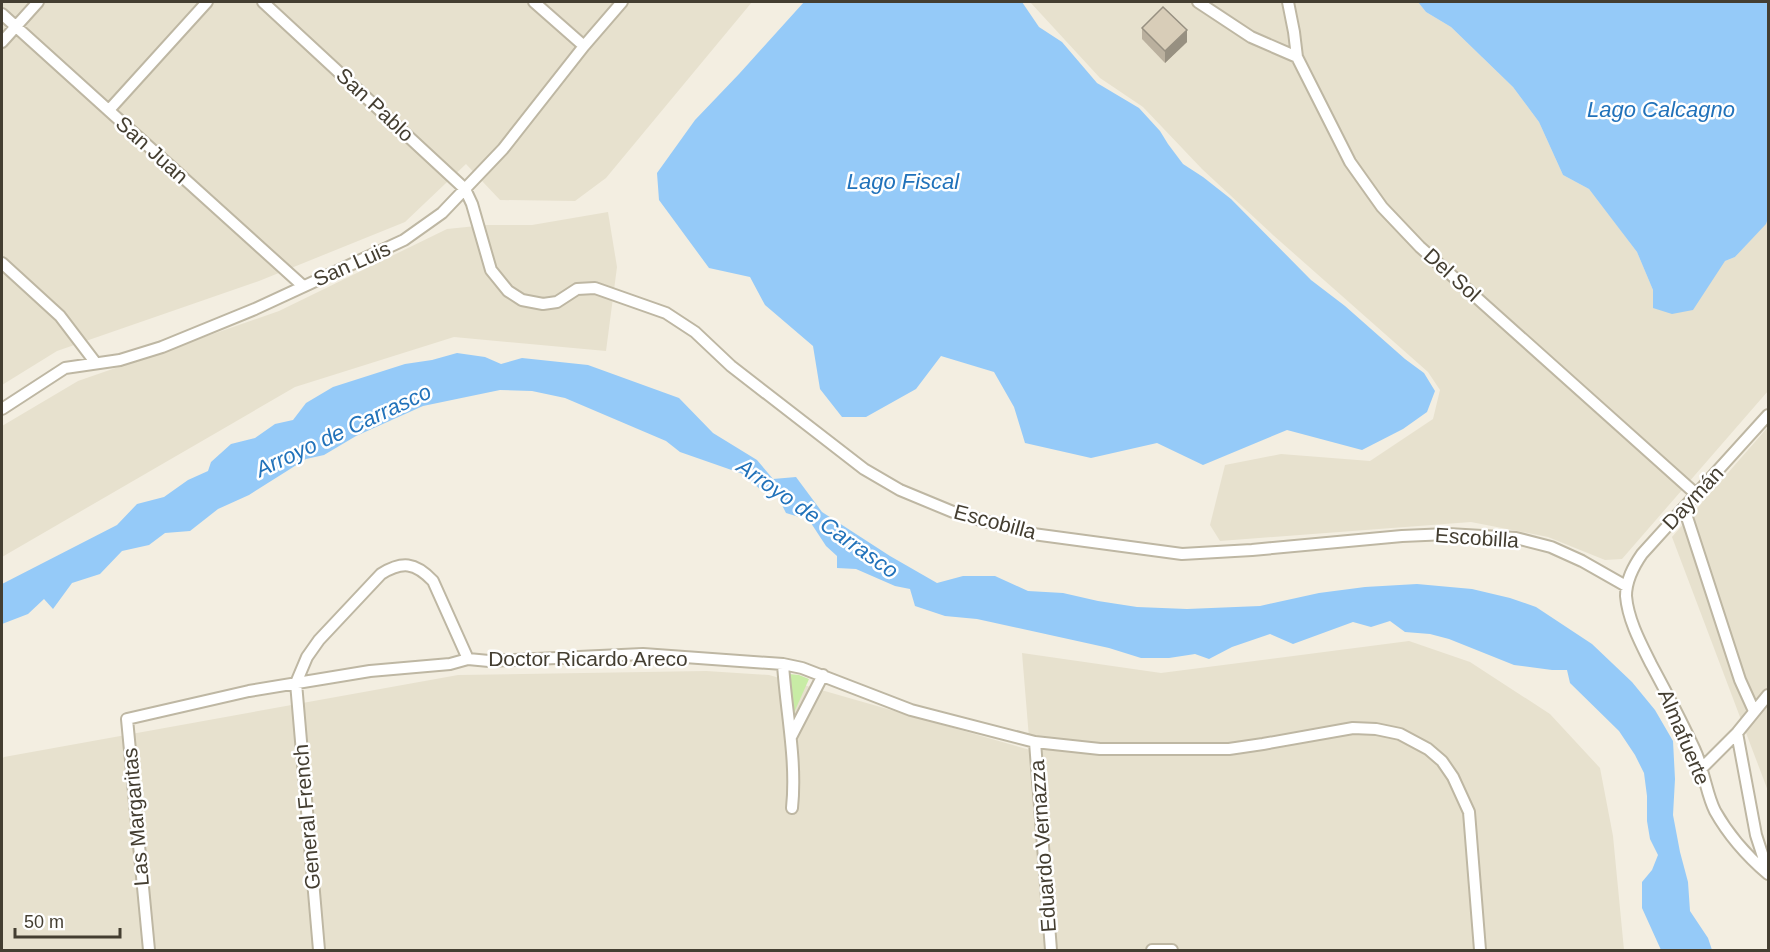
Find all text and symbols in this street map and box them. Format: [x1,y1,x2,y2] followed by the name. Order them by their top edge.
[332,63,419,146] street label: San Pablo
[1587,97,1735,122] water label: Lago Calcagno
[112,111,193,188] street label: San Juan
[847,169,960,194] water label: Lago Fiscal
[310,236,394,291] street label: San Luis
[1419,243,1485,306] street label: Del Sol
[250,379,435,483] water label: Arroyo de Carrasco
[731,452,903,583] water label: Arroyo de Carrasco
[1658,461,1728,534] street label: Daymán
[952,500,1039,544] street label: Escobilla
[1434,523,1520,552] street label: Escobilla
[488,647,688,670] street label: Doctor Ricardo Areco
[1654,686,1715,788] street label: Almafuerte
[289,743,324,891] street label: General French
[118,747,153,887] street label: Las Margaritas
[1025,759,1060,933] street label: Eduardo Vernazza
[15,901,120,939] scale bar
[24,912,64,932] text: 50 m

